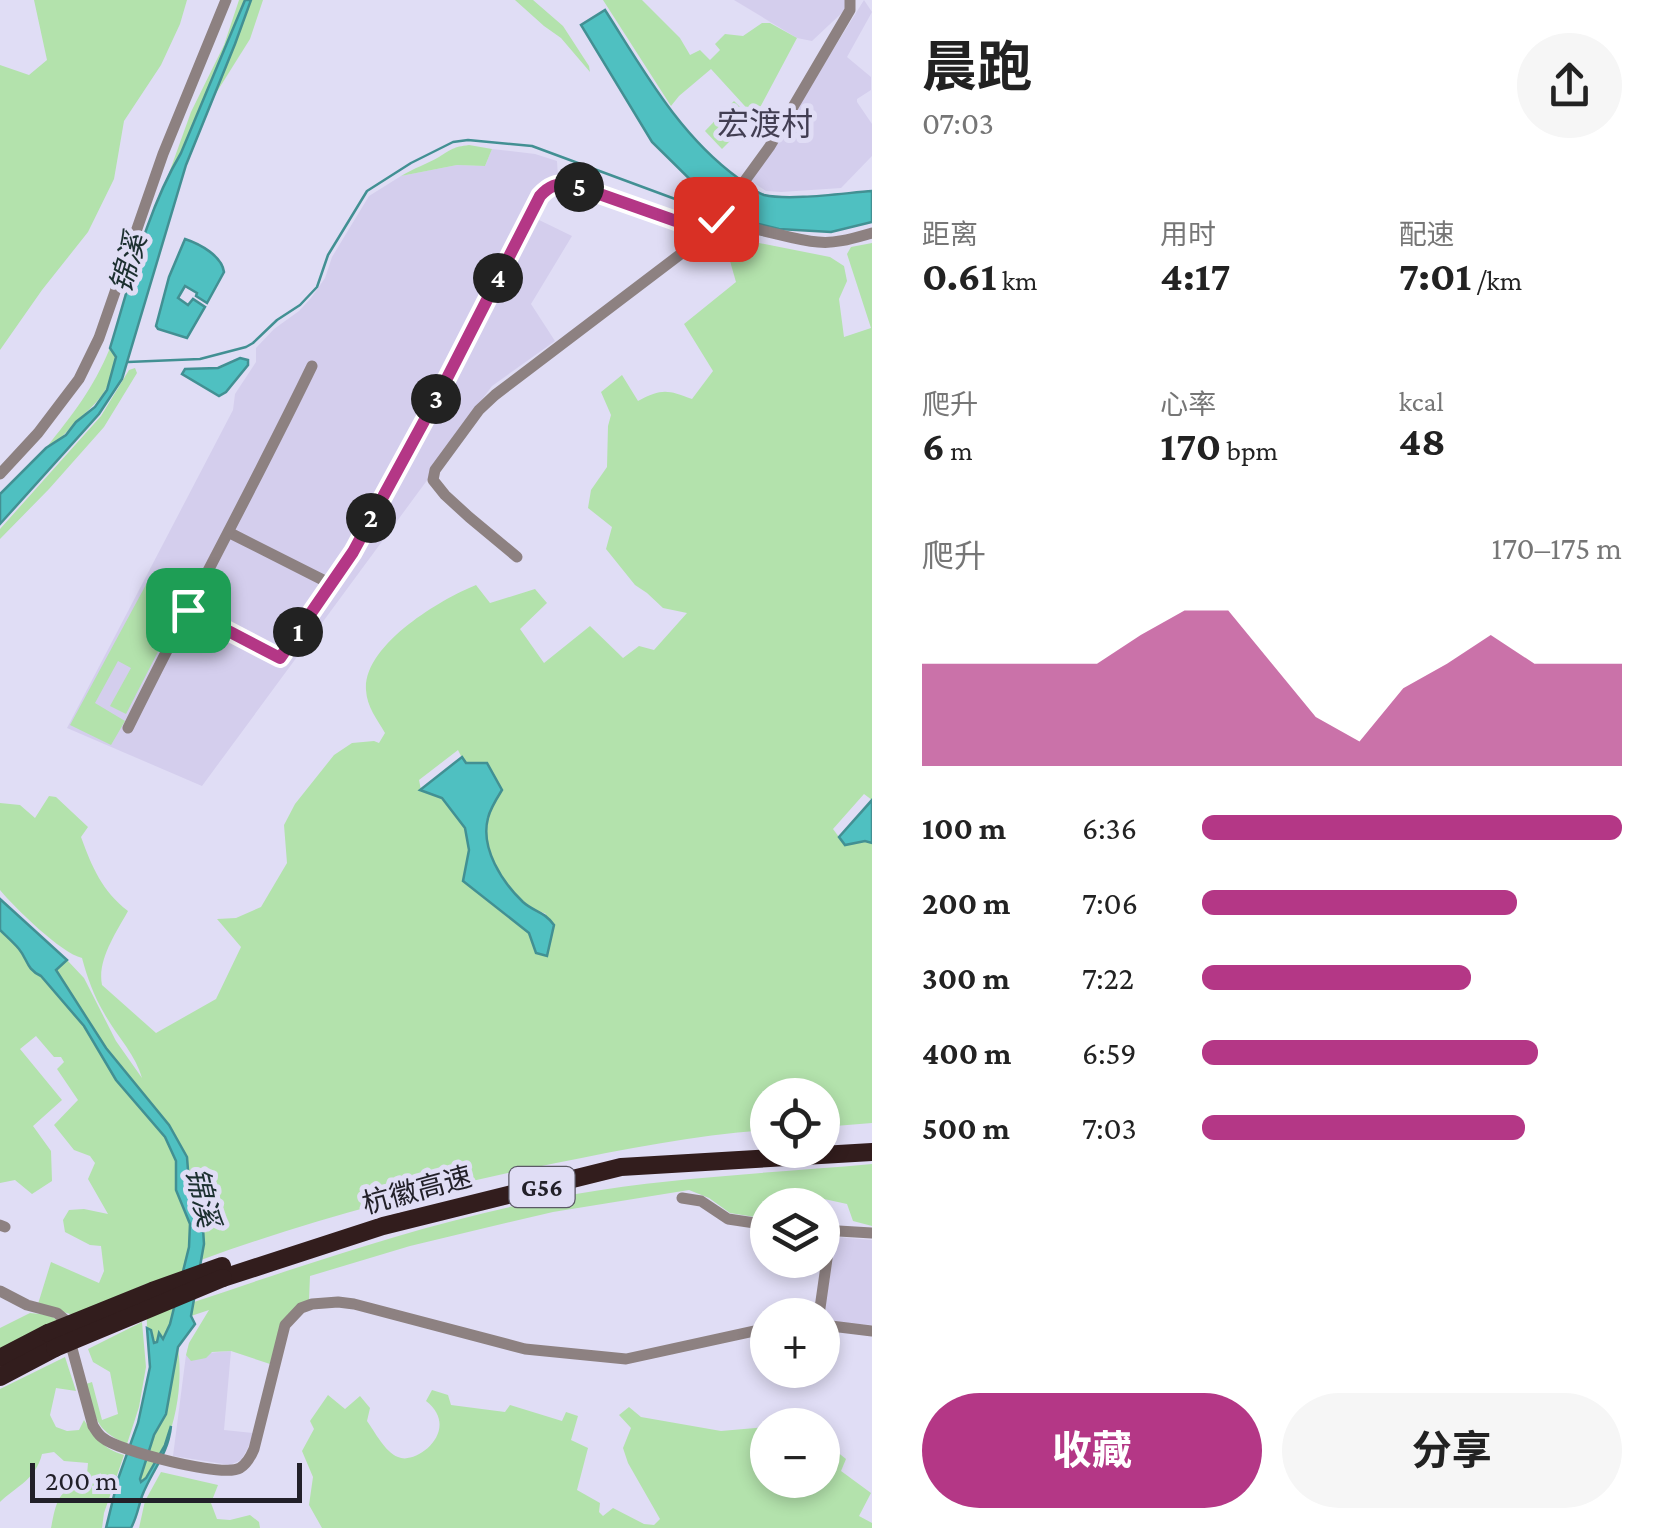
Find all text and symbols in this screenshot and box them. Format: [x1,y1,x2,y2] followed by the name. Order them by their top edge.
[1517,33,1622,138] button: share
[922,37,1032,98] text: 晨跑
[922,105,994,141] text: 07:03
[717,106,813,142] district label: 宏渡村
[554,162,604,212] pin: 5
[572,171,586,202] text: 5
[674,177,759,262] pin
[689,192,744,247] icon: check
[922,219,978,250] text: 距离
[1160,219,1216,250] text: 用时
[1399,219,1455,250] text: 配速
[104,227,153,296] water label: 锦溪
[922,252,996,299] text: 0.61
[1160,252,1231,299] text: 4:17
[1399,252,1471,299] text: 7:01
[473,253,523,303] pin: 4
[490,262,506,293] text: 4
[996,265,1038,296] text: km
[1471,265,1522,296] text: /km
[411,374,461,424] pin: 3
[429,383,443,414] text: 3
[1399,386,1444,417] text: kcal
[922,389,978,420] text: 爬升
[1160,389,1216,420] text: 心率
[1399,417,1446,464] text: 48
[922,422,945,469] text: 6
[1160,422,1221,469] text: 170
[945,435,973,466] text: m
[1221,435,1278,466] text: bpm
[346,493,396,543] pin: 2
[364,502,378,533] text: 2
[1492,530,1622,566] text: 170–175 m
[922,538,986,574] text: 爬升
[146,568,231,653] pin
[161,583,216,638] icon: arrive
[273,607,323,657] pin: 1
[293,616,303,647] text: 1
[922,810,1006,846] text: 100 m
[1082,810,1137,846] text: 6:36
[922,885,1010,921] text: 200 m
[1082,885,1138,921] text: 7:06
[922,960,1010,996] text: 300 m
[1082,960,1134,996] text: 7:22
[922,1035,1011,1071] text: 400 m
[1082,1035,1136,1071] text: 6:59
[750,1078,840,1498] map controls
[750,1078,840,1168] button: locate
[922,1110,1010,1146] text: 500 m
[1082,1110,1137,1146] text: 7:03
[359,1161,475,1219] street label: 杭徽高速
[180,1164,227,1233] water label: 锦溪
[510,1167,574,1207] road number: G56
[750,1188,840,1278] button: layers
[750,1298,840,1388] button: +
[922,1393,1262,1508] button: 收藏
[1282,1393,1622,1508] button: 分享
[750,1408,840,1498] button: −
[30,1458,302,1502] scale bar
[45,1465,118,1496] text: 200 m

